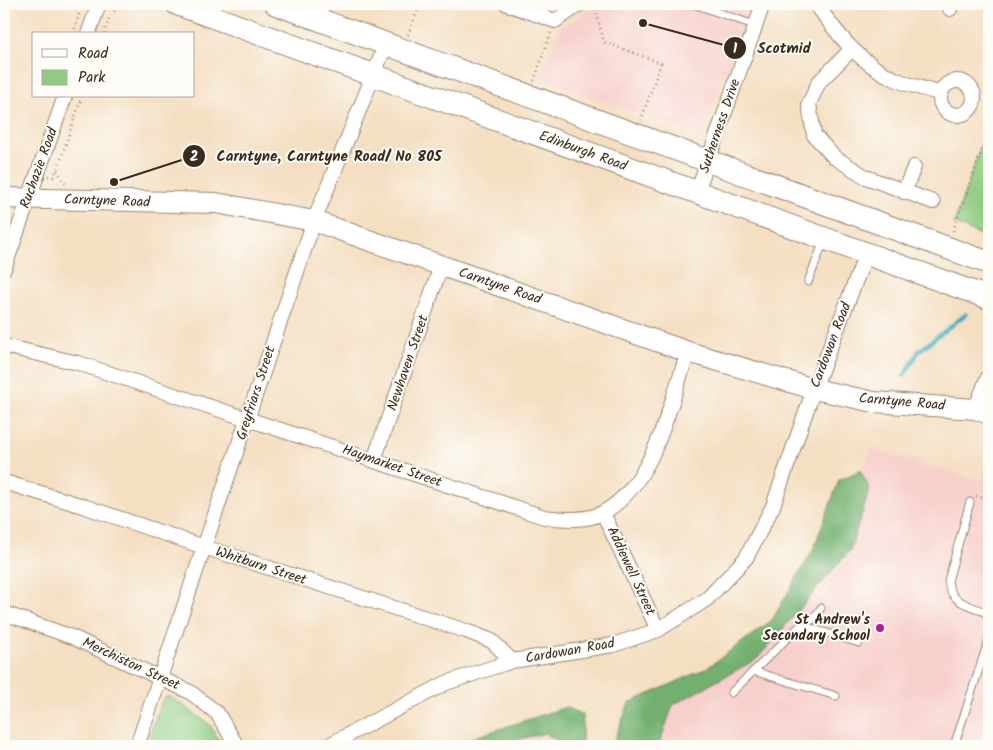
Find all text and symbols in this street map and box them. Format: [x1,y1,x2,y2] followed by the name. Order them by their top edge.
[32,32,195,98] legend
[722,33,821,63] callout: Scotmid
[733,37,738,61] text: 1
[757,37,812,61] text: Scotmid
[78,42,109,66] text: Road
[78,66,106,90] text: Park
[694,75,747,176] street label: Sutherness Drive
[14,123,64,212] street label: Ruchazie Road
[536,125,631,178] street label: Edinburgh Road
[181,141,451,171] callout: Carntyne, Carntyne Road/ No 805
[190,145,199,169] text: 2
[217,145,443,169] text: Carntyne, Carntyne Road/ No 805
[63,188,152,214] street label: Carntyne Road
[456,262,545,311] street label: Carntyne Road
[805,298,858,391] street label: Cardowan Road
[381,312,435,414] street label: Newhaven Street
[230,343,282,443] street label: Greyfriars Street
[858,387,947,417] street label: Carntyne Road
[339,439,445,494] street label: Haymarket Street
[601,523,661,620] street label: Addiewell Street
[213,541,310,591] street label: Whitburn Street
[763,609,870,647] place label: St Andrew's Secondary School
[874,622,886,634] marker: St Andrew's Secondary School
[79,632,184,696] street label: Merchiston Street
[524,632,617,670] street label: Cardowan Road

